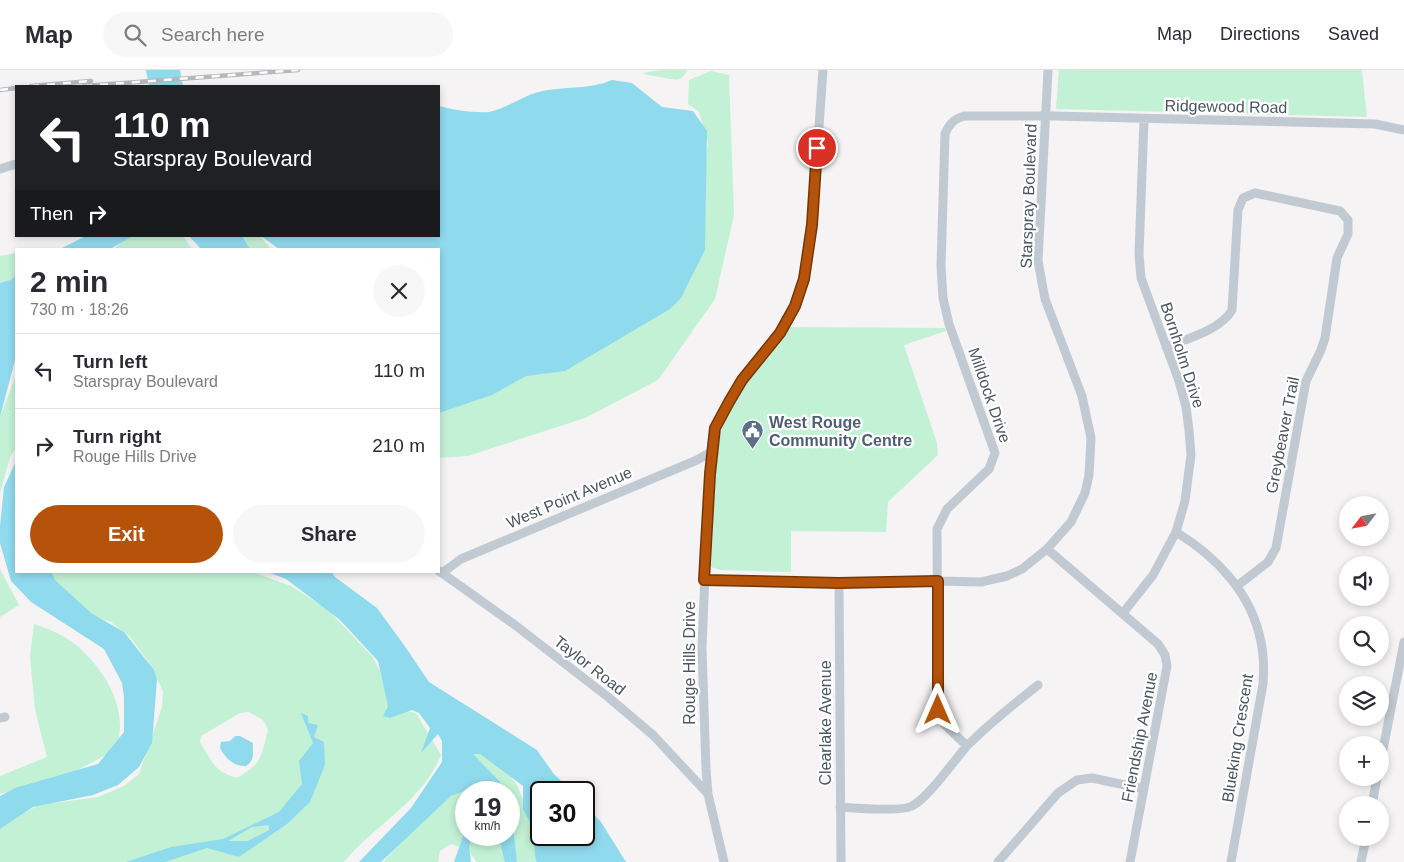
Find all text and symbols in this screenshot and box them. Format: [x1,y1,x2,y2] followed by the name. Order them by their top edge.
[103,12,453,57] search box
[25,21,73,48] text: Map
[121,21,149,49] icon: search
[161,24,265,45] text: Search here
[1157,24,1192,44] text: Map
[1220,24,1300,44] text: Directions
[1328,24,1379,44] text: Saved
[1164,97,1288,116] street label: Ridgewood Road
[30,105,95,170] icon: left
[113,105,210,144] text: 110 m
[1017,123,1040,269] street label: Starspray Boulevard
[796,127,838,169] pin
[803,134,831,162] icon: arrive
[113,146,312,171] text: Starspray Boulevard
[83,200,111,228] icon: right
[30,203,73,224] text: Then
[30,265,108,298] text: 2 min
[373,265,425,317] button: close
[1157,300,1208,410] street label: Bornholm Drive
[30,301,129,318] text: 730 m · 18:26
[965,345,1014,445] street label: Milldock Drive
[73,351,148,372] text: Turn left
[30,357,58,385] icon: left
[374,360,425,381] text: 110 m
[73,373,218,390] text: Starspray Boulevard
[1263,375,1302,495] street label: Greybeaver Trail
[769,414,912,449] place label: West Rouge Community Centre
[741,419,765,450] public building icon: West Rouge Community Centre
[73,426,161,447] text: Turn right
[30,432,58,460] icon: right
[372,435,425,456] text: 210 m
[73,448,197,465] text: Rouge Hills Drive
[504,463,635,532] street label: West Point Avenue
[1339,496,1389,546] north arrow
[1339,496,1389,846] map controls
[30,505,223,563] button: Exit
[233,505,425,563] button: Share
[1339,556,1389,606] button: sound
[681,601,698,725] street label: Rouge Hills Drive
[1339,616,1389,666] button: search
[551,632,629,698] street label: Taylor Road
[817,660,834,786] street label: Clearlake Avenue
[1119,670,1160,804] street label: Friendship Avenue
[1219,672,1256,804] street label: Blueking Crescent
[1339,676,1389,726] button: layers
[911,683,963,735] position arrow
[1339,736,1389,786] button: +
[530,781,595,846] speed limit sign: 30
[474,793,501,821] text: 19
[1339,796,1389,846] button: −
[474,819,501,833] text: km/h

